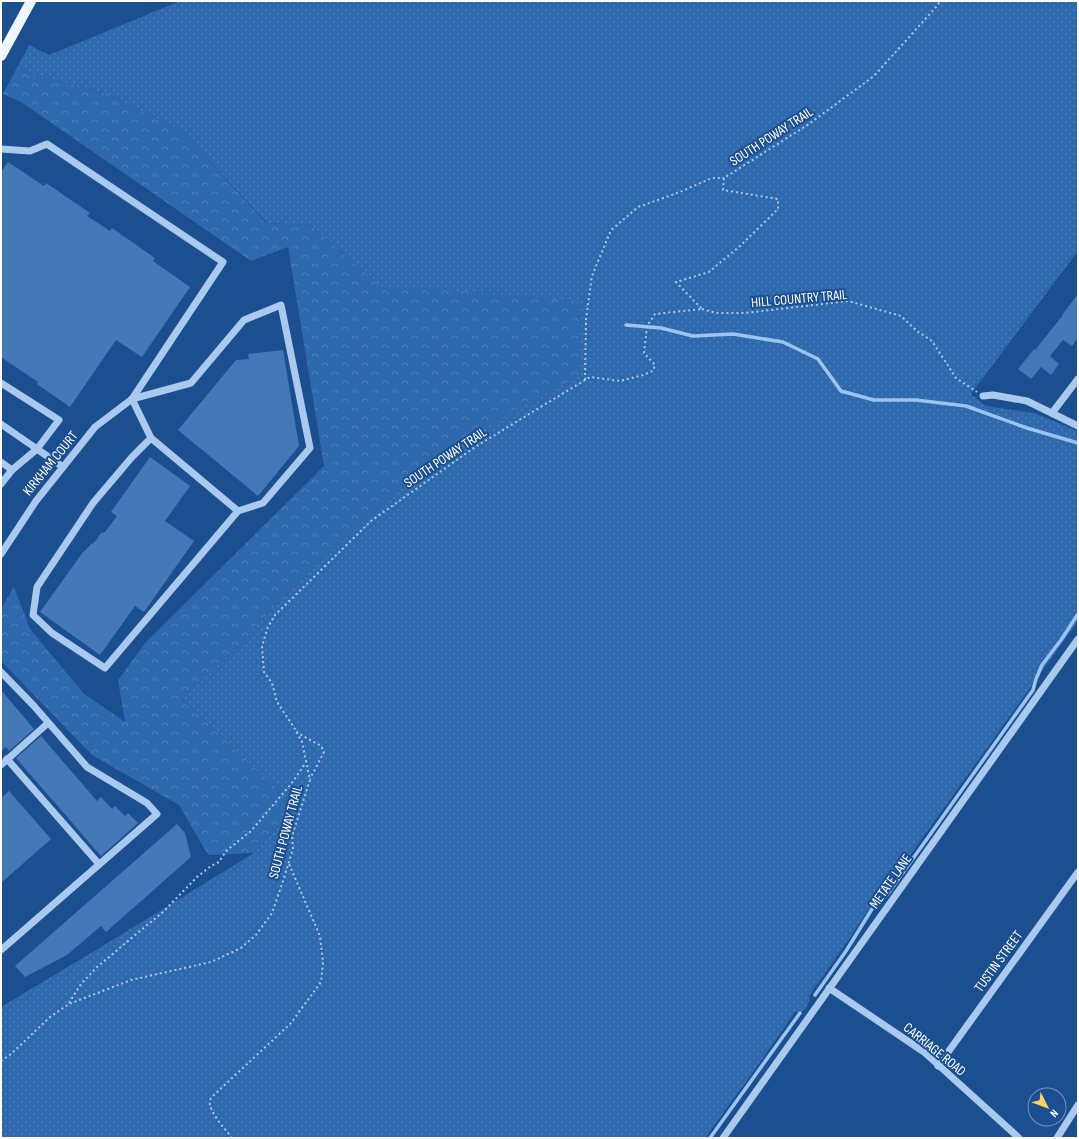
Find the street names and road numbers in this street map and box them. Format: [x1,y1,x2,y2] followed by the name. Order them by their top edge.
[726,103,816,170] street label: SOUTH POWAY TRAIL
[750,286,848,311] street label: HILL COUNTRY TRAIL
[401,424,490,491] street label: SOUTH POWAY TRAIL
[19,427,82,499] street label: KIRKHAM COURT
[265,784,306,881] street label: SOUTH POWAY TRAIL
[866,851,915,912] street label: METATE LANE
[970,927,1027,995] street label: TUSTIN STREET
[900,1019,969,1080] street label: CARRIAGE ROAD

